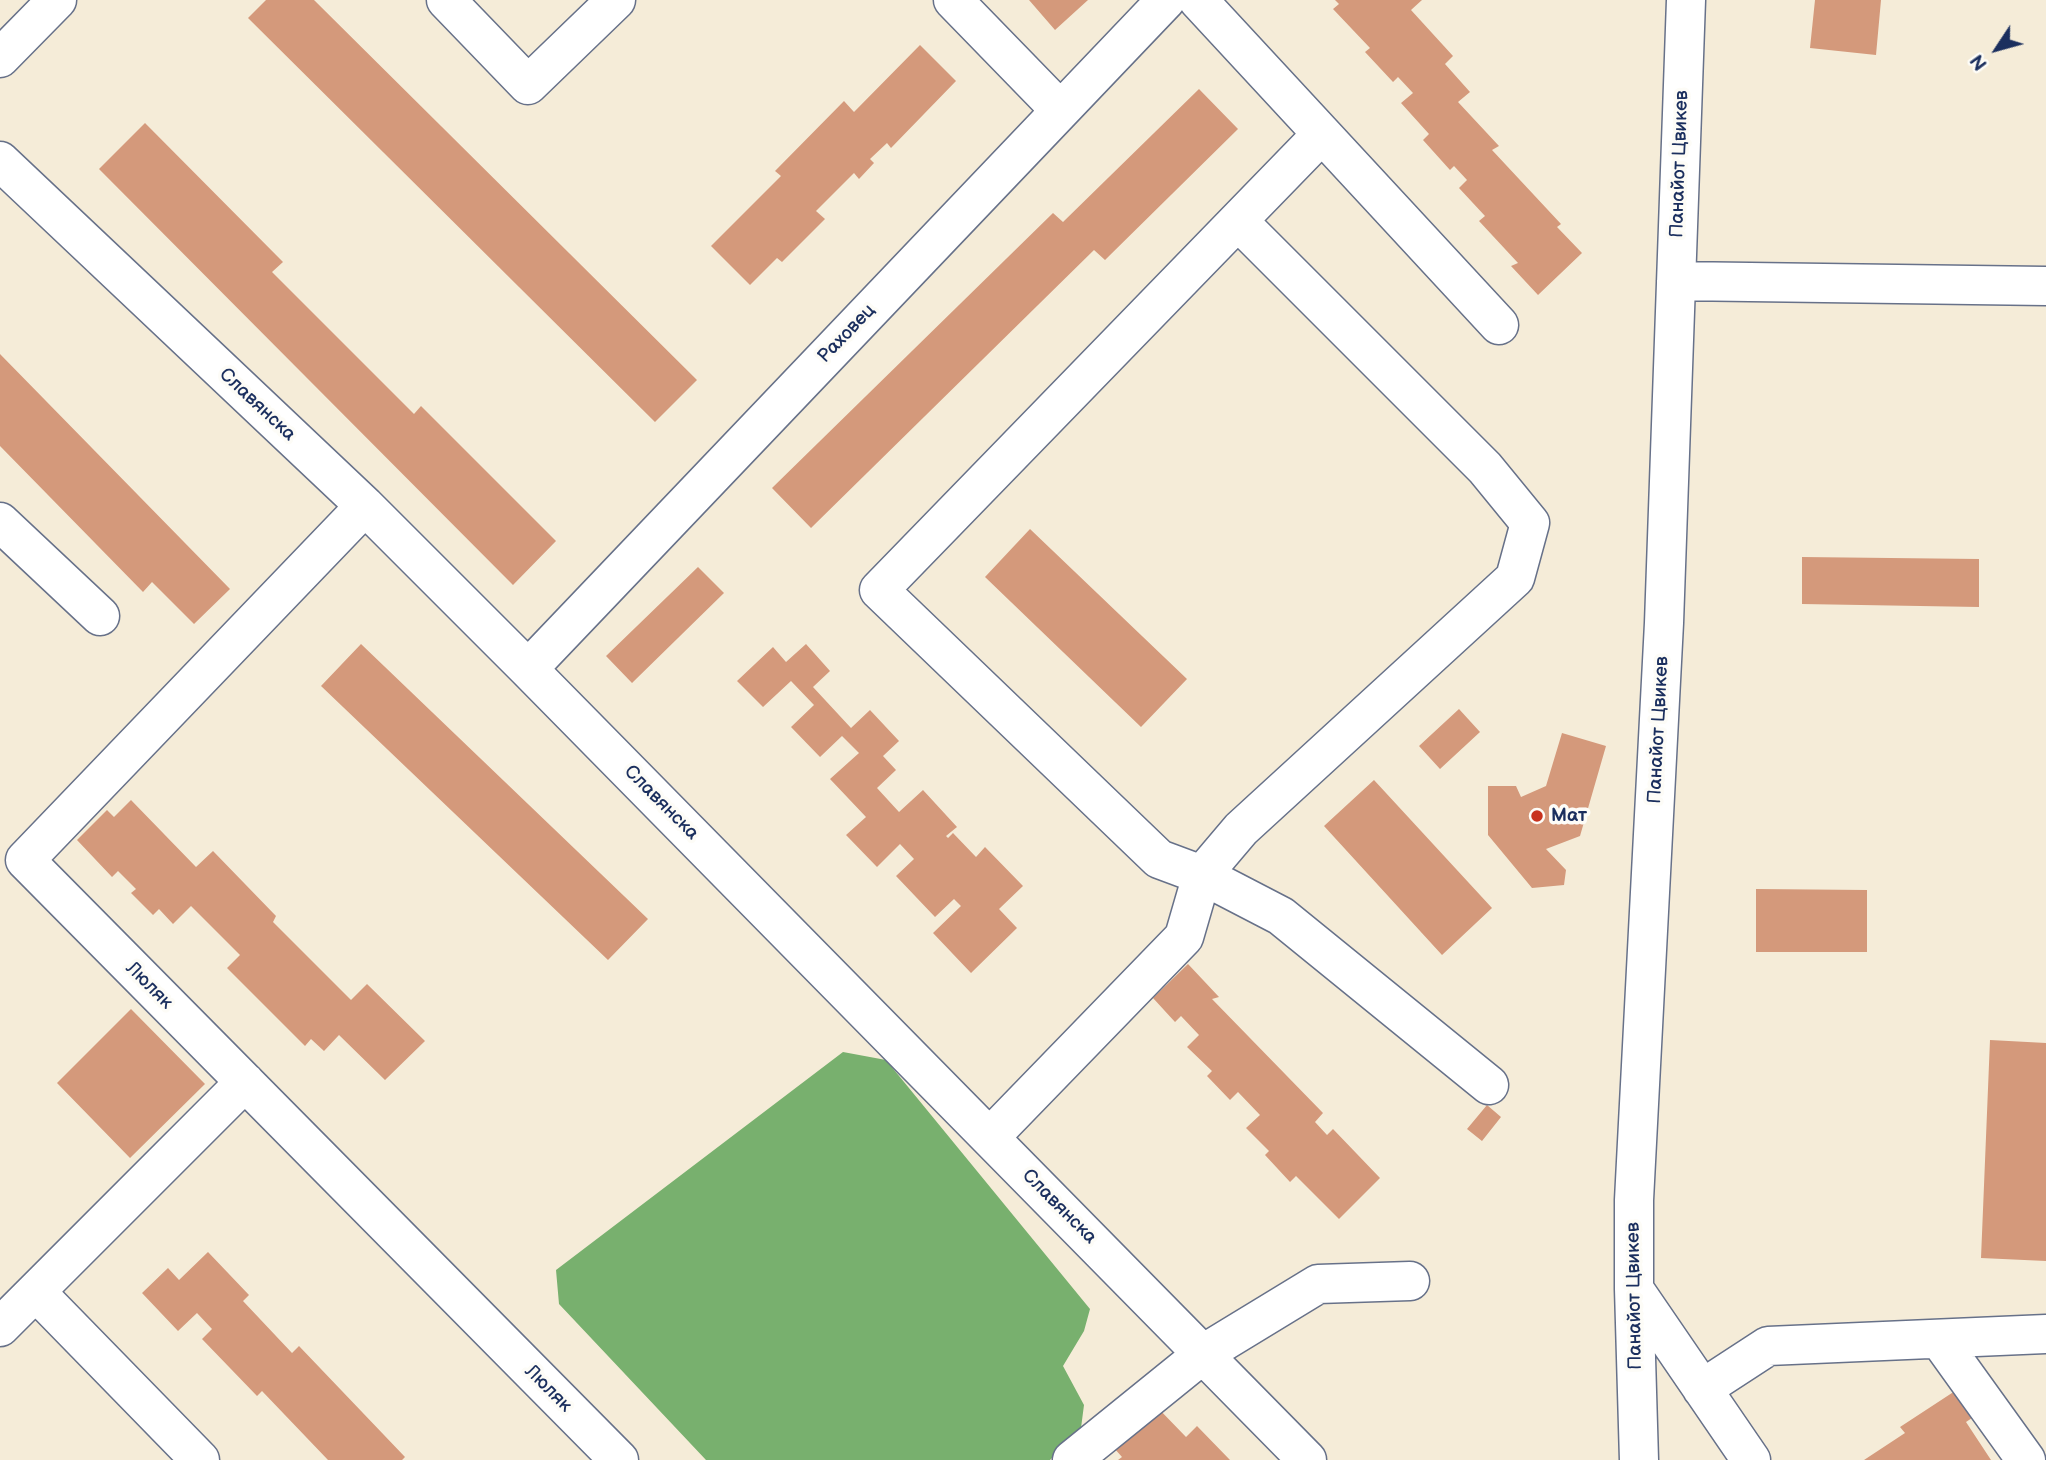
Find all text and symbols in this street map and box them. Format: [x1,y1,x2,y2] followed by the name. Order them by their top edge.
[1962,14,2032,84] north arrow
[1966,49,1993,74] text: N
[1666,90,1694,238] street label: Панайот Цвикев
[813,300,881,368] street label: Раховец
[214,364,300,446] street label: Славянска
[1644,656,1674,804] street label: Панайот Цвикев
[619,761,703,845] street label: Славянска
[1551,805,1587,827] place label: Мат
[1529,808,1545,824] marker: Мат
[121,958,177,1014] street label: Люляк
[1017,1165,1101,1249] street label: Славянска
[1622,1222,1648,1370] street label: Панайот Цвикев
[520,1361,576,1417] street label: Люляк

